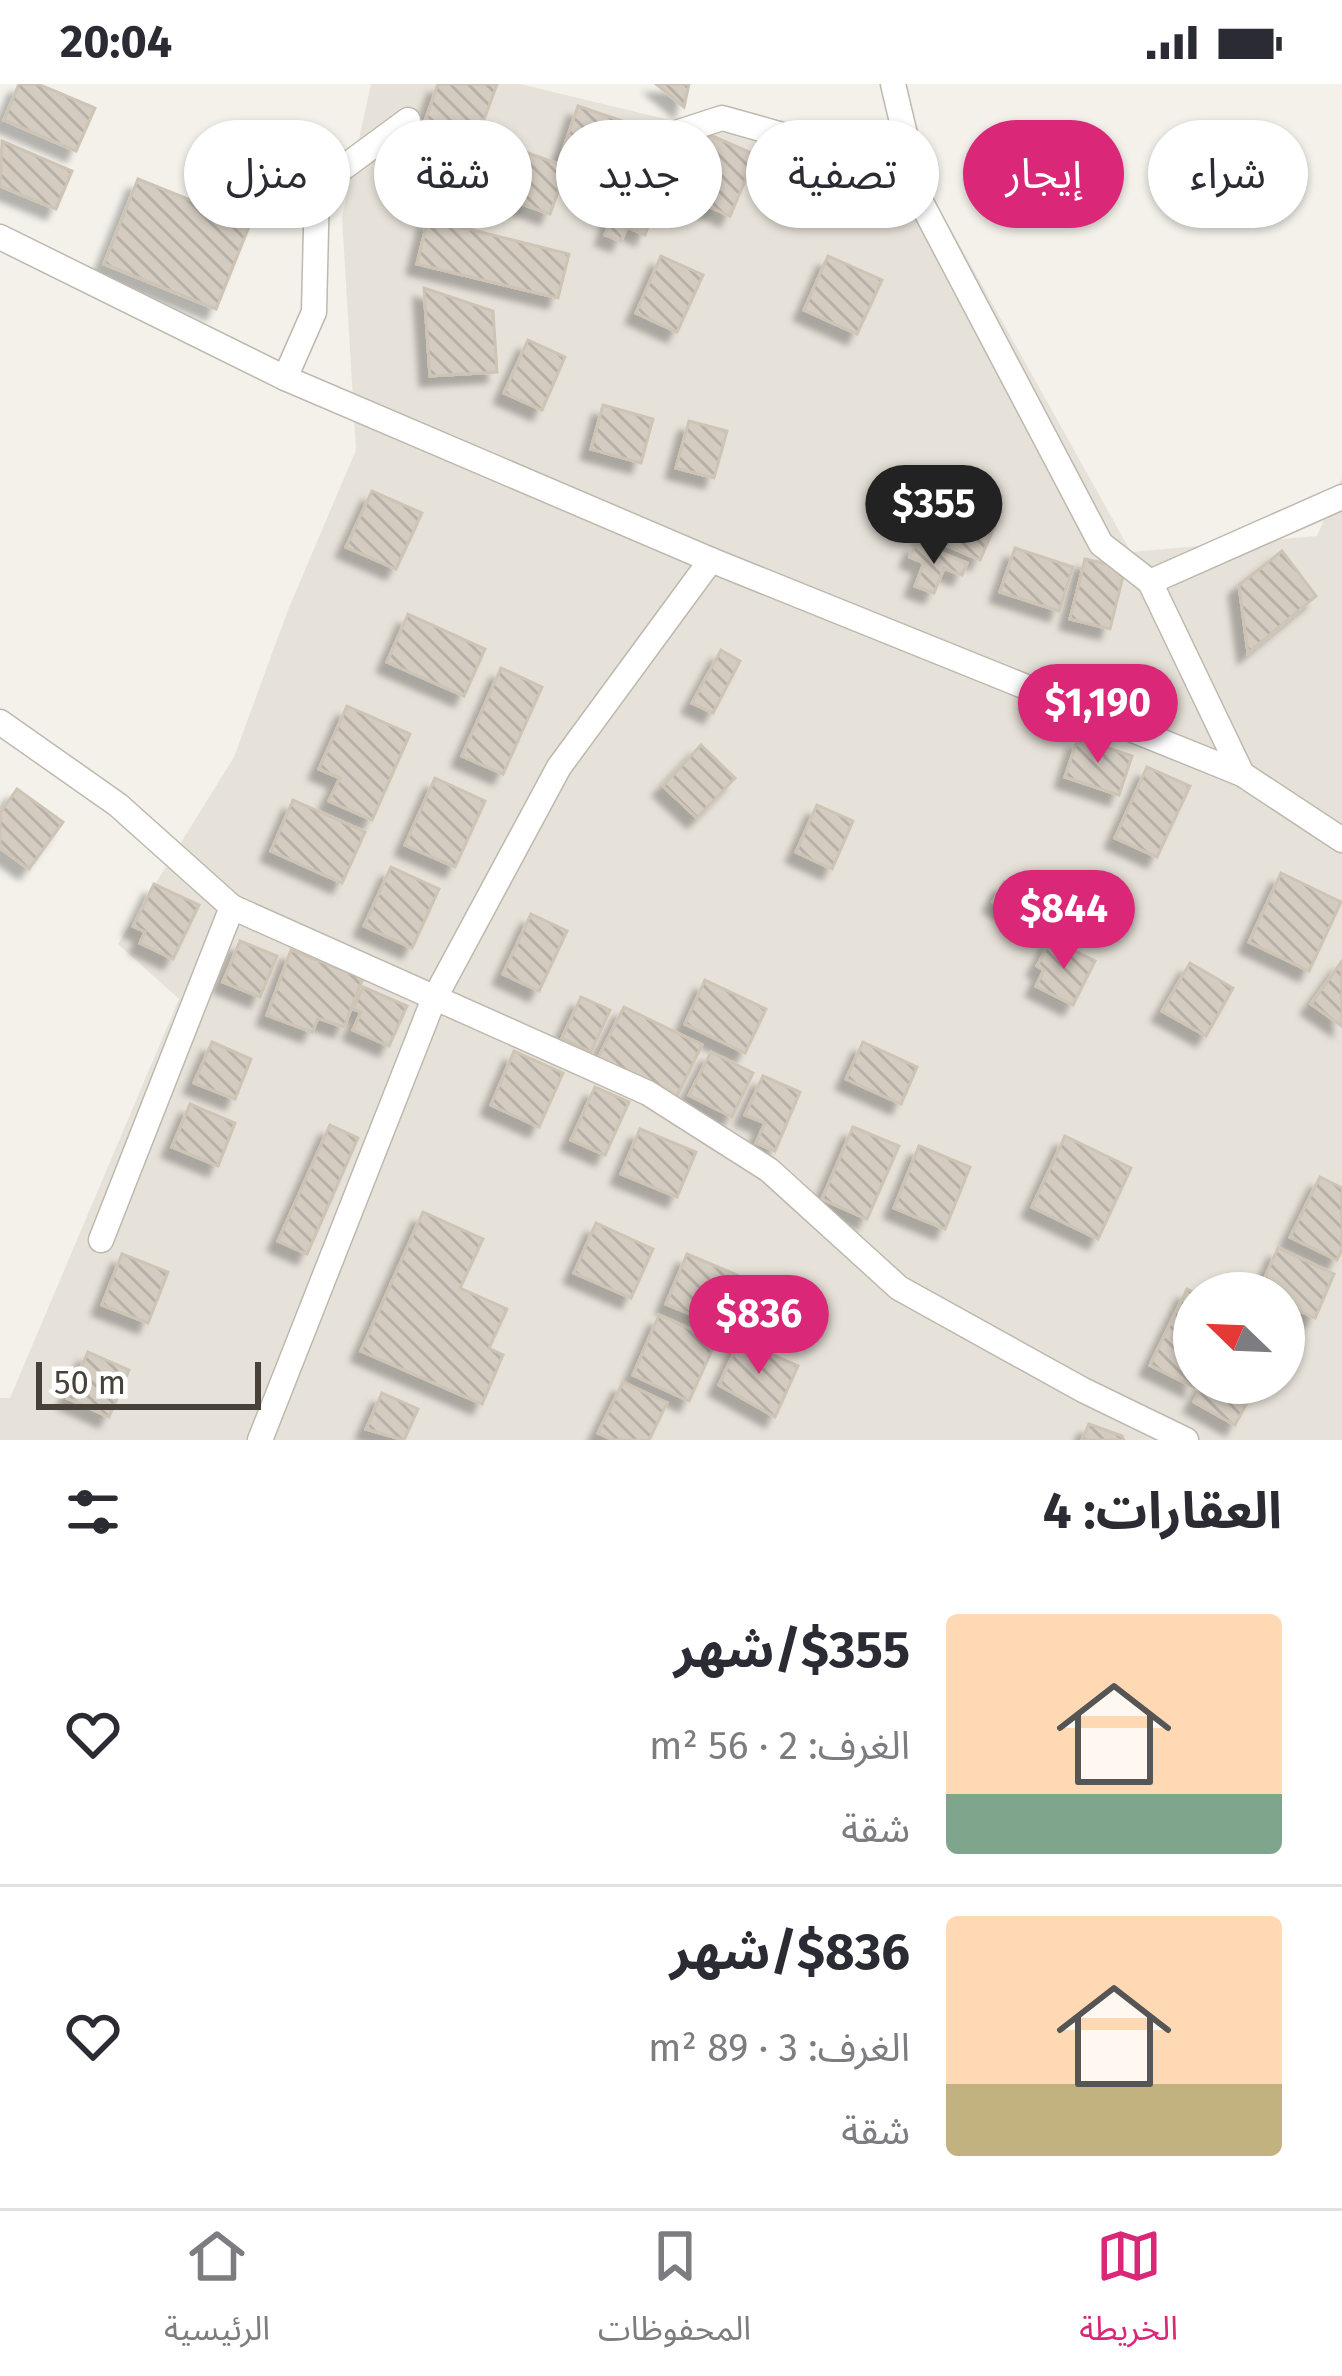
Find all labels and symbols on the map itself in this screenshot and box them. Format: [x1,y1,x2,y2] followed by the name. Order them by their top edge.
[863,465,1005,567] pin: $355
[1000,664,1196,766] pin: $1,190
[993,870,1135,972] pin: $844
[1173,1272,1305,1404] north arrow
[688,1275,830,1377] pin: $836
[36,1356,261,1409] scale bar

